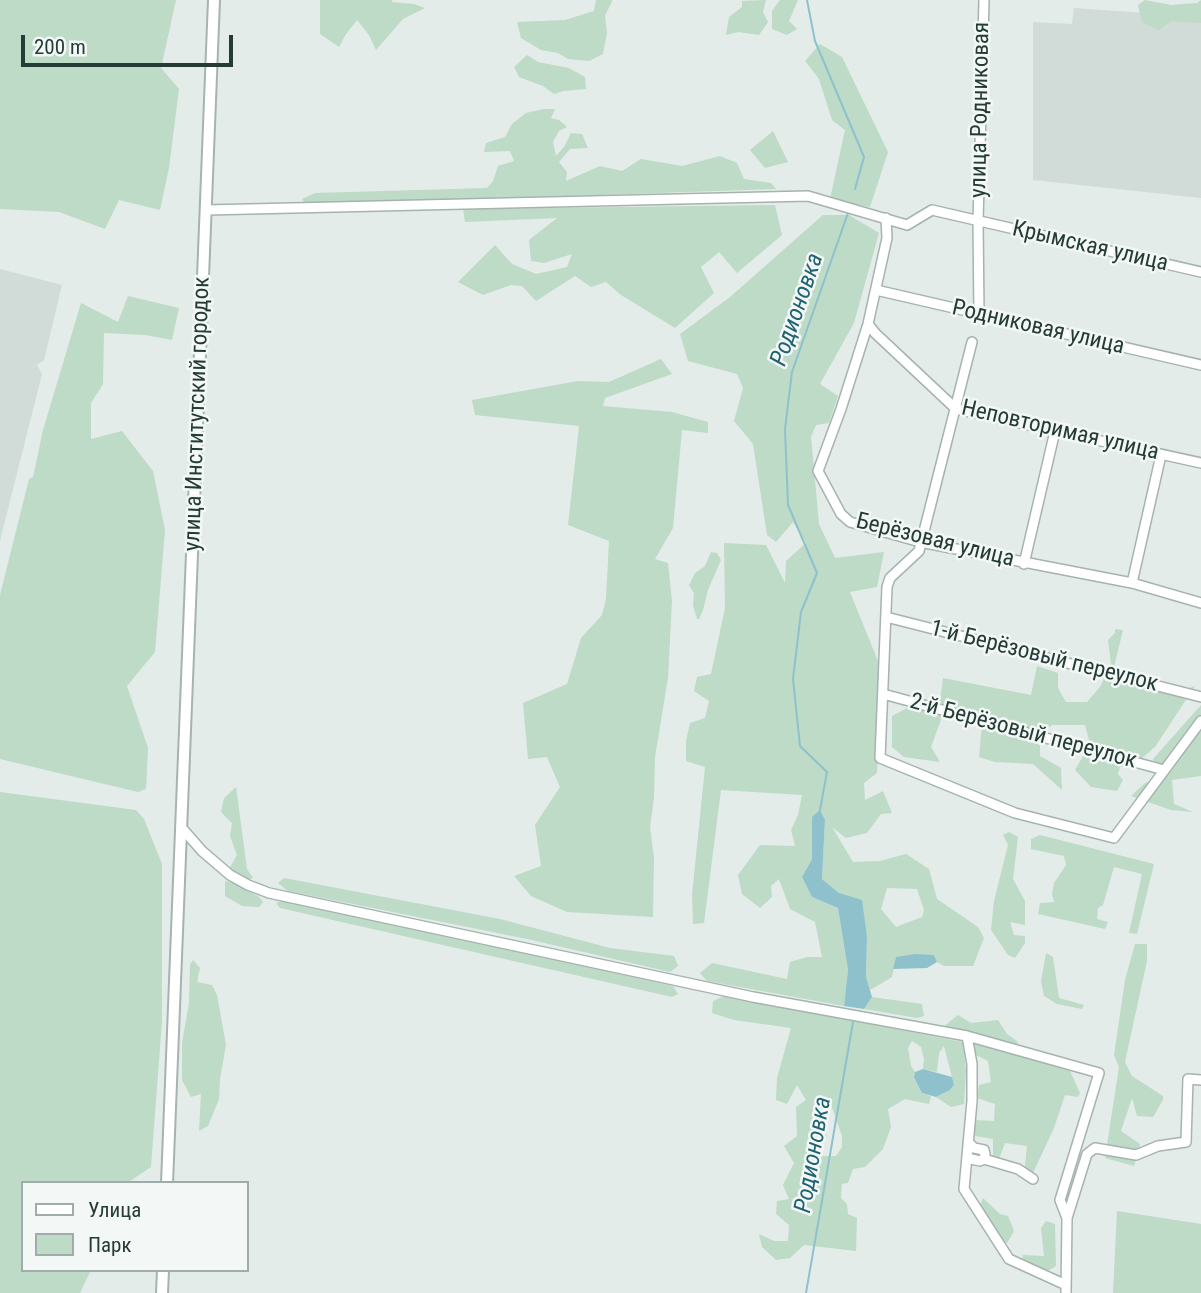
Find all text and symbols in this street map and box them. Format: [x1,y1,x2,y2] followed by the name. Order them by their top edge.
[24,21,236,65] scale bar
[966,22,996,198] street label: улица Родниковая
[34,35,86,59] text: 200 m
[1009,216,1171,278] street label: Крымская улица
[765,250,831,370] water label: Родионовка
[179,276,217,552] street label: улица Институтский городок
[949,295,1127,361] street label: Родниковая улица
[959,395,1161,467] street label: Неповторимая улица
[853,508,1017,574] street label: Берёзовая улица
[927,615,1161,699] street label: 1-й Берёзовый переулок
[907,688,1139,776] street label: 2-й Берёзовый переулок
[790,1095,838,1215] water label: Родионовка
[21,1181,248,1272] legend
[88,1198,141,1222] text: Улица
[88,1233,132,1257] text: Парк

